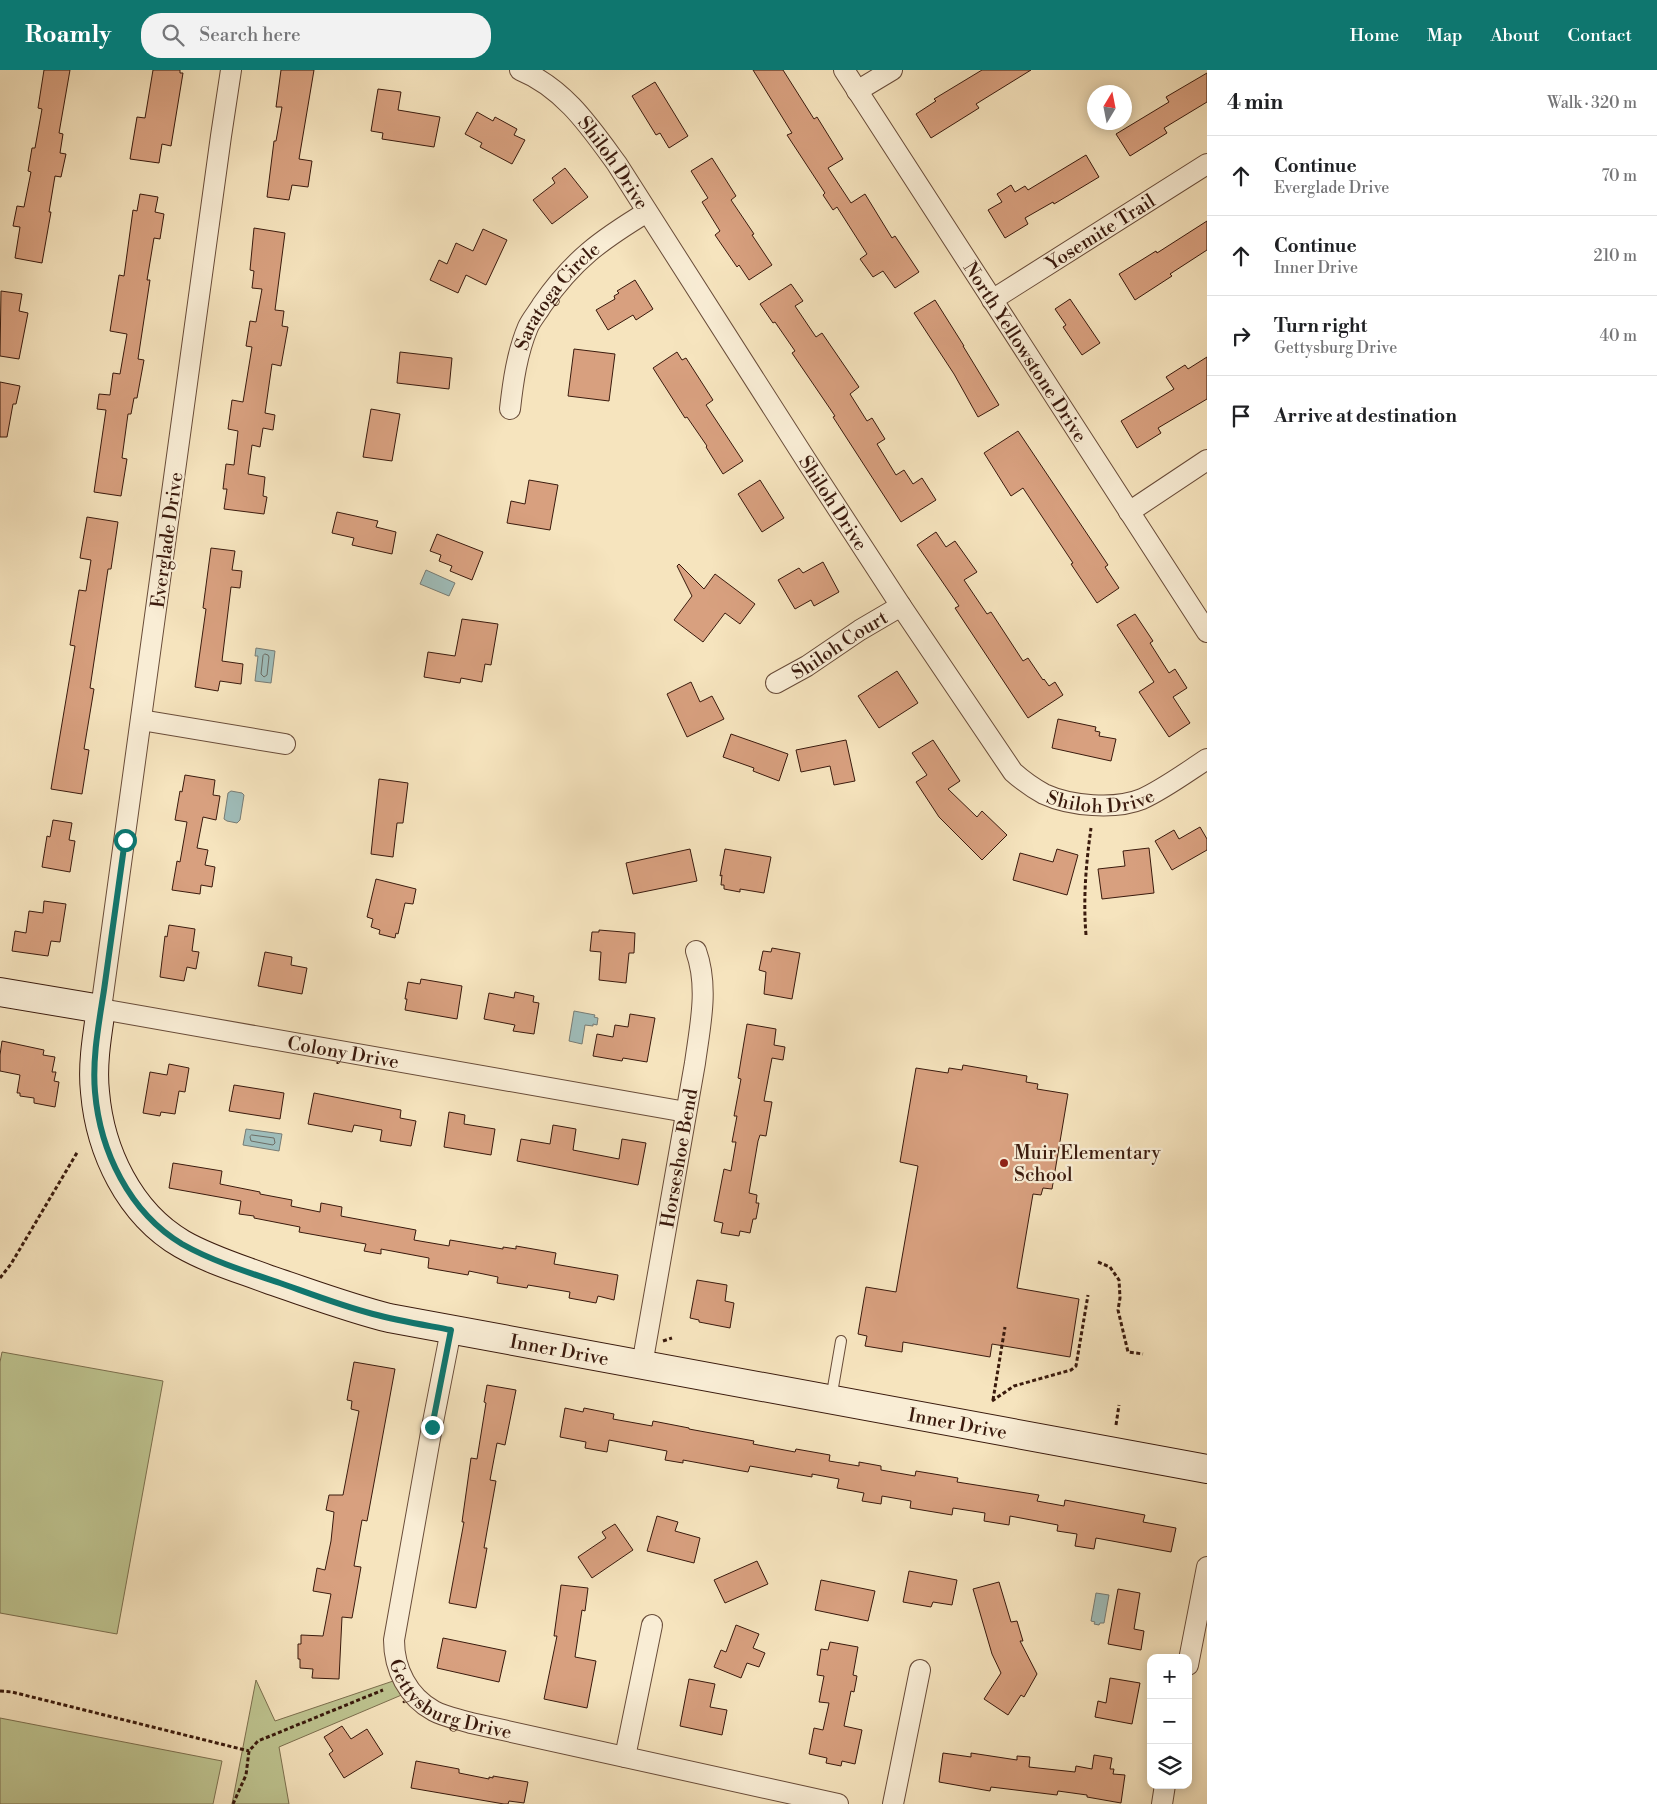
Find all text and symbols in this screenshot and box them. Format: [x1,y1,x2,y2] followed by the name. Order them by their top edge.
[141,13,491,58] search box
[25,20,111,50] text: Roamly
[159,21,187,49] icon: search
[199,23,301,47] text: Search here
[1350,24,1399,47] text: Home
[1427,24,1463,47] text: Map
[1491,24,1540,47] text: About
[1568,24,1632,47] text: Contact
[1087,85,1132,130] north arrow
[1227,90,1283,116] text: 4 min
[1547,93,1637,113] text: Walk · 320 m
[572,111,654,214] street label: Shiloh Drive
[1274,154,1357,178] text: Continue
[1227,162,1255,190] icon: ahead
[1601,166,1637,186] text: 70 m
[1274,178,1389,198] text: Everglade Drive
[1041,189,1160,276] street label: Yosemite Trail
[1274,234,1357,258] text: Continue
[510,237,605,353] street label: Saratoga Circle
[1227,242,1255,270] icon: ahead
[1593,246,1637,266] text: 210 m
[958,257,1092,447] street label: North Yellowstone Drive
[1274,258,1358,278] text: Inner Drive
[1274,314,1367,338] text: Turn right
[1227,322,1255,350] icon: right
[1600,326,1637,346] text: 40 m
[1274,338,1397,358] text: Gettysburg Drive
[1227,402,1255,430] icon: arrive
[1274,404,1457,428] text: Arrive at destination
[793,451,873,555] street label: Shiloh Drive
[146,471,188,610] street label: Everglade Drive
[787,605,892,685] street label: Shiloh Court
[1043,784,1159,819] street label: Shiloh Drive
[114,829,137,852] route start
[285,1031,401,1074] street label: Colony Drive
[655,1087,703,1230] street label: Horseshoe Bend
[1014,1141,1161,1187] place label: Muir Elementary School
[998,1157,1010,1169] marker: Muir Elementary School
[508,1330,611,1371] street label: Inner Drive
[906,1403,1009,1445] street label: Inner Drive
[421,1416,444,1439] route end
[1147,1654,1192,1789] map controls
[1147,1654,1192,1699] button: +
[383,1656,514,1745] street label: Gettysburg Drive
[1147,1699,1192,1744] button: −
[1147,1744,1192,1789] button: layers

